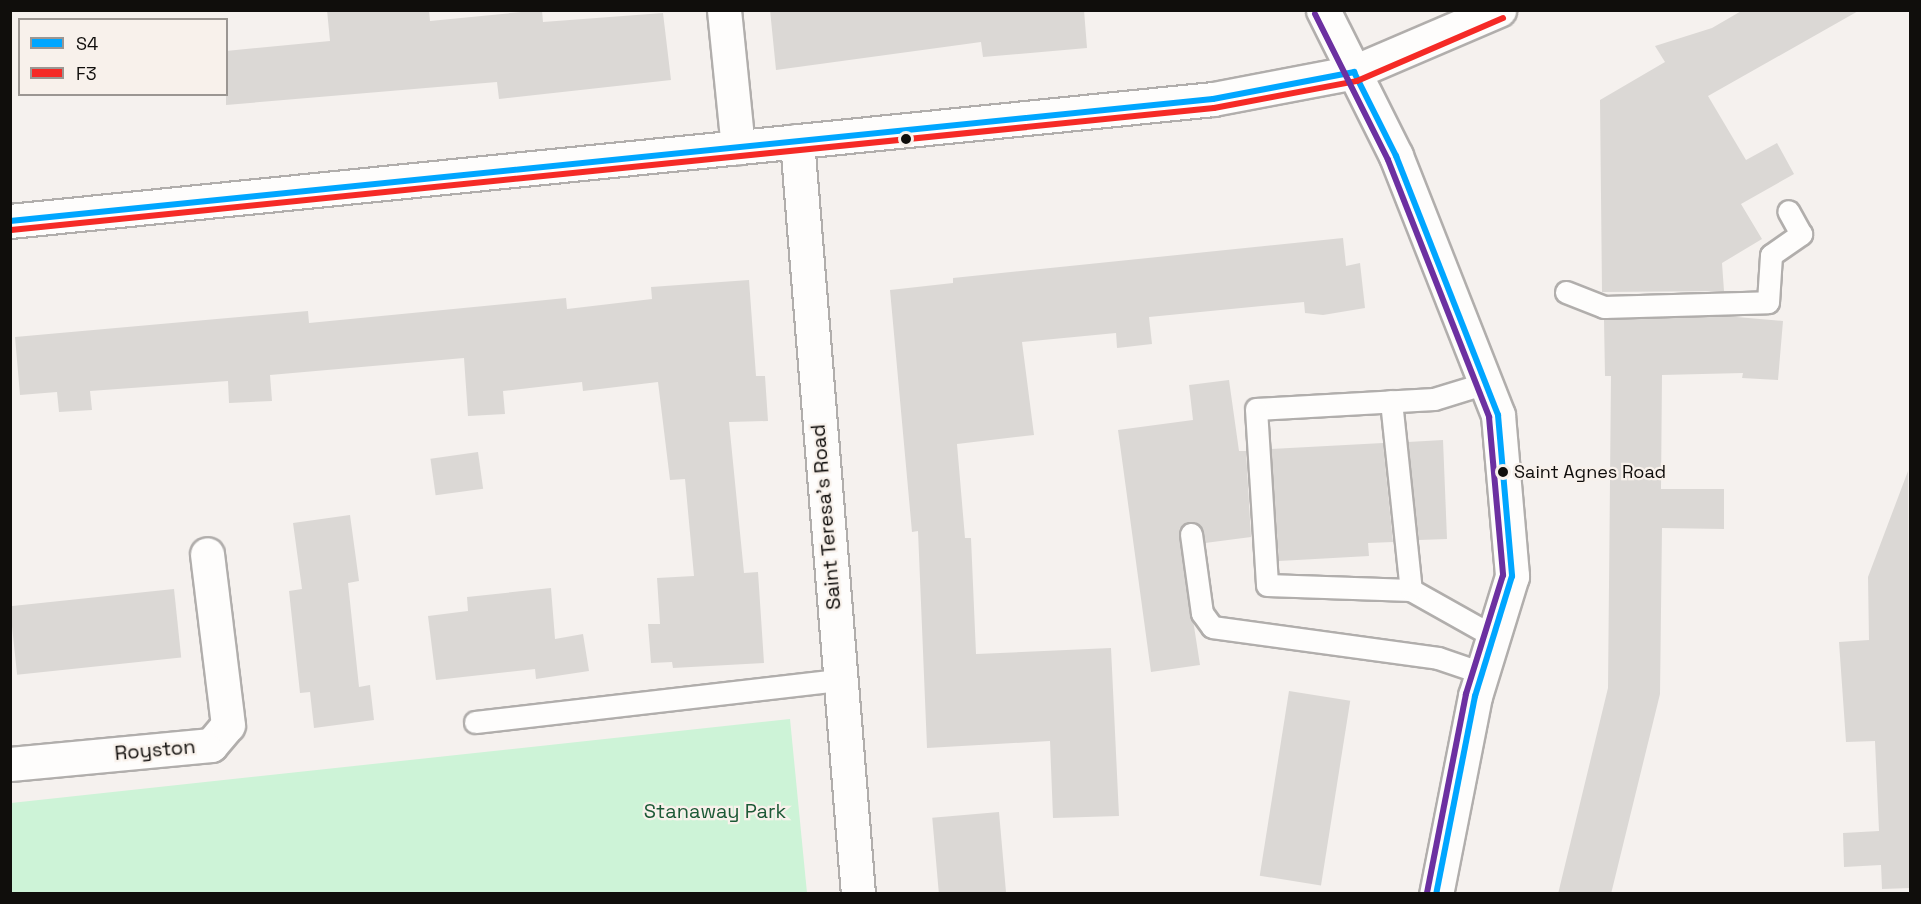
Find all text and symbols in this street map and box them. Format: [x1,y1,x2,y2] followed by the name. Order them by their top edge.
[18,18,228,96] legend
[76,32,98,55] text: S4
[76,62,97,85] text: F3
[900,133,912,145] unlabelled marker
[806,423,846,611] street label: Saint Teresa's Road
[1514,461,1666,483] place label: Saint Agnes Road
[1497,466,1509,478] marker: Saint Agnes Road
[114,735,196,765] street label: Royston
[644,799,786,823] park label: Stanaway Park

